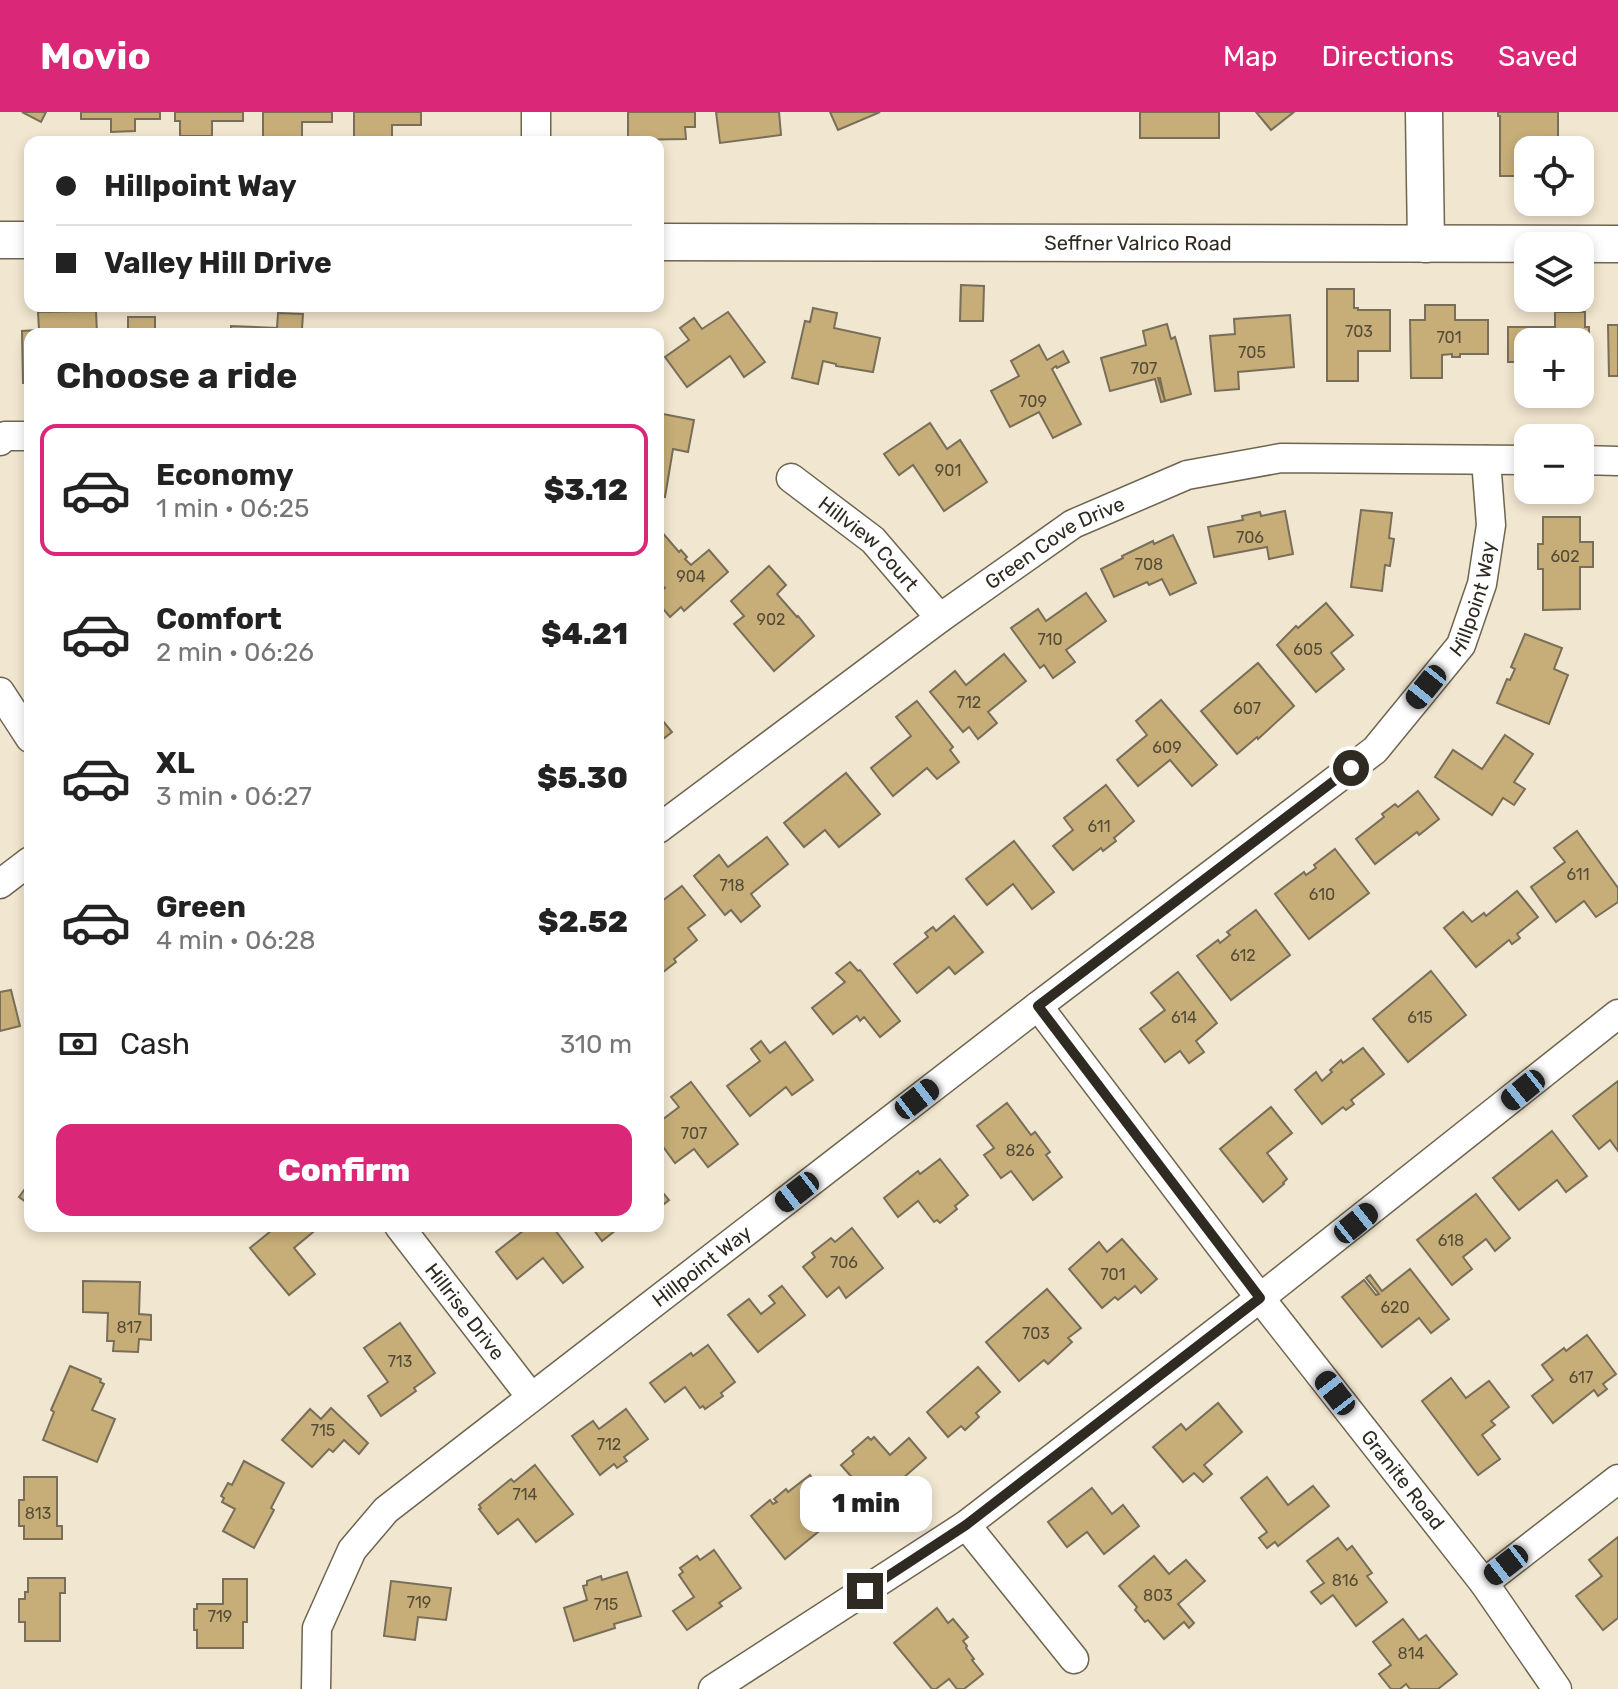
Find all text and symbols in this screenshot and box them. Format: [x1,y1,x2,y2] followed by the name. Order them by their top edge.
[40,33,151,79] text: Movio
[1223,40,1277,73] text: Map
[1321,40,1454,73] text: Directions
[1498,40,1578,73] text: Saved
[1514,136,1594,504] map controls
[1514,136,1594,216] button: locate
[104,168,297,204] text: Hillpoint Way
[1044,231,1232,255] street label: Seffner Valrico Road
[1514,232,1594,312] button: layers
[104,245,332,281] text: Valley Hill Drive
[1345,322,1373,341] house number: 703
[1436,328,1462,347] house number: 701
[1514,328,1594,408] button: +
[1238,343,1266,362] house number: 705
[56,354,297,397] text: Choose a ride
[1131,359,1157,378] house number: 707
[1019,392,1047,411] house number: 709
[1514,424,1594,504] button: −
[60,454,132,526] icon: car
[156,457,294,493] text: Economy
[935,461,961,480] house number: 901
[544,472,628,508] text: $3.12
[814,491,924,596] street label: Hillview Court
[980,491,1128,594] street label: Green Cove Drive
[156,493,310,524] text: 1 min · 06:25
[1236,528,1264,547] house number: 706
[1444,540,1500,662] street label: Hillpoint Way
[1550,547,1580,566] house number: 602
[1135,555,1163,574] house number: 708
[676,567,706,586] house number: 904
[60,598,132,670] icon: car
[156,601,282,637] text: Comfort
[756,610,786,629] house number: 902
[541,616,628,652] text: $4.21
[1037,630,1063,649] house number: 710
[156,637,314,668] text: 2 min · 06:26
[1293,640,1323,659] house number: 605
[1402,661,1450,713] car
[957,693,981,712] house number: 712
[1233,699,1261,718] house number: 607
[1152,738,1182,757] house number: 609
[60,742,132,814] icon: car
[156,745,195,781] text: XL
[1333,750,1369,786] route start
[537,760,628,796] text: $5.30
[156,781,312,812] text: 3 min · 06:27
[1088,817,1110,836] house number: 611
[1567,865,1589,884] house number: 611
[719,876,745,895] house number: 718
[1309,885,1335,904] house number: 610
[60,886,132,958] icon: car
[156,889,246,925] text: Green
[538,904,628,940] text: $2.52
[156,925,316,956] text: 4 min · 06:28
[1230,946,1256,965] house number: 612
[1171,1008,1197,1027] house number: 614
[1407,1008,1433,1027] house number: 615
[56,1022,100,1066] icon: cash
[120,1026,190,1062] text: Cash
[560,1029,632,1060] text: 310 m
[1497,1066,1549,1114] car
[891,1075,943,1123] car
[56,1124,632,1216] button: Confirm
[681,1124,707,1143] house number: 707
[1005,1141,1035,1160] house number: 826
[771,1168,823,1216] car
[1330,1199,1382,1247] car
[647,1220,756,1312] street label: Hillpoint Way
[1438,1231,1464,1250] house number: 618
[830,1253,858,1272] house number: 706
[420,1258,510,1365] street label: Hillrise Drive
[1100,1265,1126,1284] house number: 701
[1380,1298,1410,1317] house number: 620
[116,1318,142,1337] house number: 817
[1022,1324,1050,1343] house number: 703
[388,1352,412,1371] house number: 713
[1311,1367,1359,1419] car
[1569,1368,1593,1387] house number: 617
[311,1421,335,1440] house number: 715
[1356,1425,1450,1535] street label: Granite Road
[597,1435,621,1454] house number: 712
[799,1475,931,1531] callout: 1 min
[513,1485,538,1504] house number: 714
[832,1488,900,1519] text: 1 min
[25,1504,51,1523] house number: 813
[1480,1541,1532,1589] car
[1332,1571,1359,1590] house number: 816
[847,1573,883,1609] route end
[1143,1586,1173,1605] house number: 803
[407,1593,431,1612] house number: 719
[594,1595,618,1614] house number: 715
[208,1607,232,1626] house number: 719
[1398,1644,1425,1663] house number: 814

